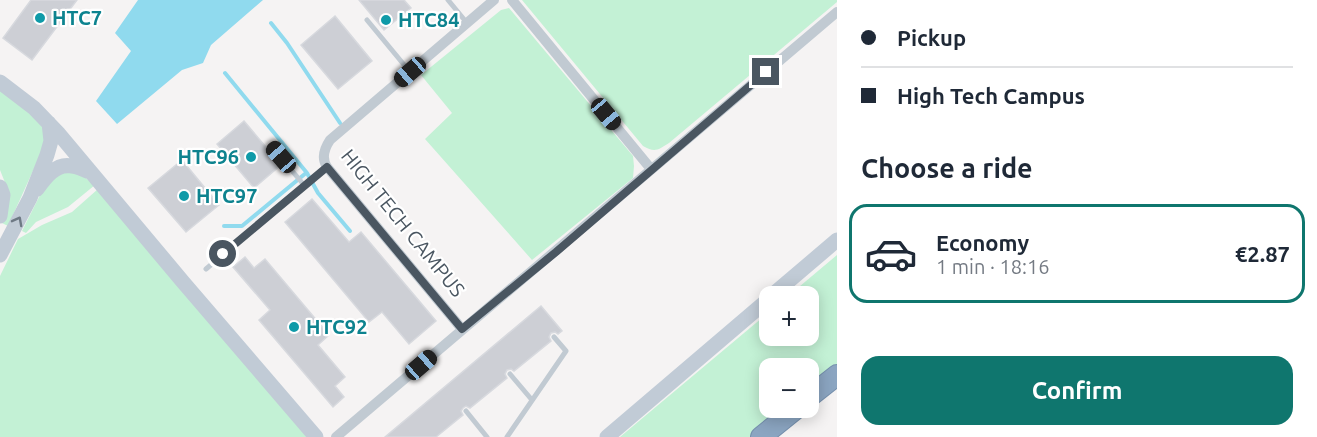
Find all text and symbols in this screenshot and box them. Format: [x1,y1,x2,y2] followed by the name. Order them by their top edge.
[52,6,102,29] place label: HTC7
[398,8,459,31] place label: HTC84
[33,11,47,25] marker: HTC7
[379,13,393,27] marker: HTC84
[897,25,966,50] text: Pickup
[391,53,429,91] car
[752,58,779,85] route end
[897,83,1085,108] text: High Tech Campus
[588,94,624,134] car
[262,138,300,176] car
[337,144,470,301] street label: HIGH TECH CAMPUS
[178,145,239,168] place label: HTC96
[244,150,258,164] marker: HTC96
[861,153,1033,183] text: Choose a ride
[196,184,257,207] place label: HTC97
[177,189,191,203] marker: HTC97
[11,217,22,228] one-way arrow
[864,227,918,281] icon: car
[936,230,1029,255] text: Economy
[209,240,236,267] route start
[1235,241,1290,266] text: €2.87
[936,255,1050,278] text: 1 min · 18:16
[759,286,819,418] map controls
[759,286,819,346] button: +
[306,315,367,338] place label: HTC92
[287,320,301,334] marker: HTC92
[402,346,440,384] car
[861,356,1293,425] button: Confirm
[759,358,819,418] button: −

